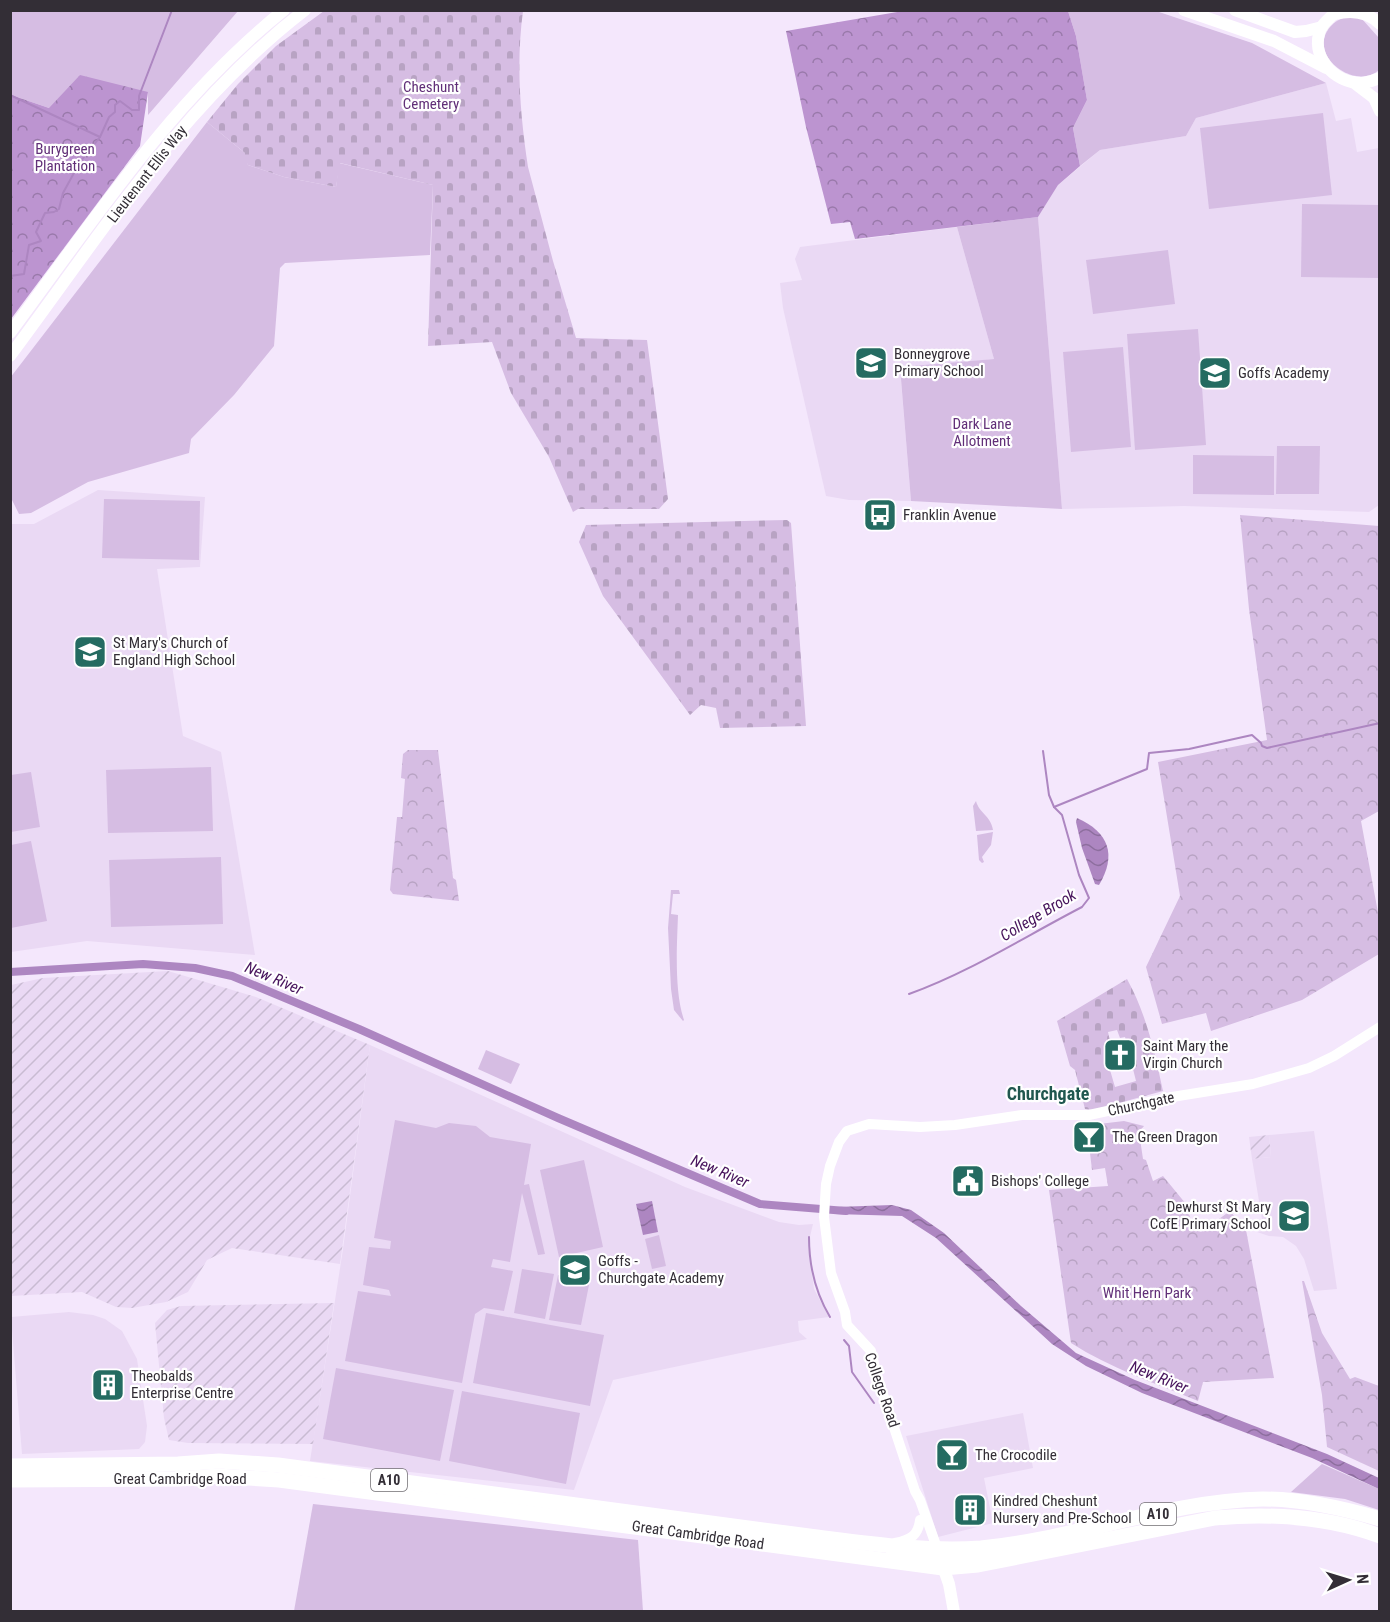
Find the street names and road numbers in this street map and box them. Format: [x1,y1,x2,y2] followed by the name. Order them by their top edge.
[103,122,191,226] street label: Lieutenant Ellis Way
[1106,1088,1176,1120] street label: Churchgate
[861,1350,903,1430] street label: College Road
[371,1469,407,1491] road number: A10
[113,1470,247,1488] street label: Great Cambridge Road
[1140,1503,1176,1525] road number: A10
[631,1517,765,1553] street label: Great Cambridge Road

